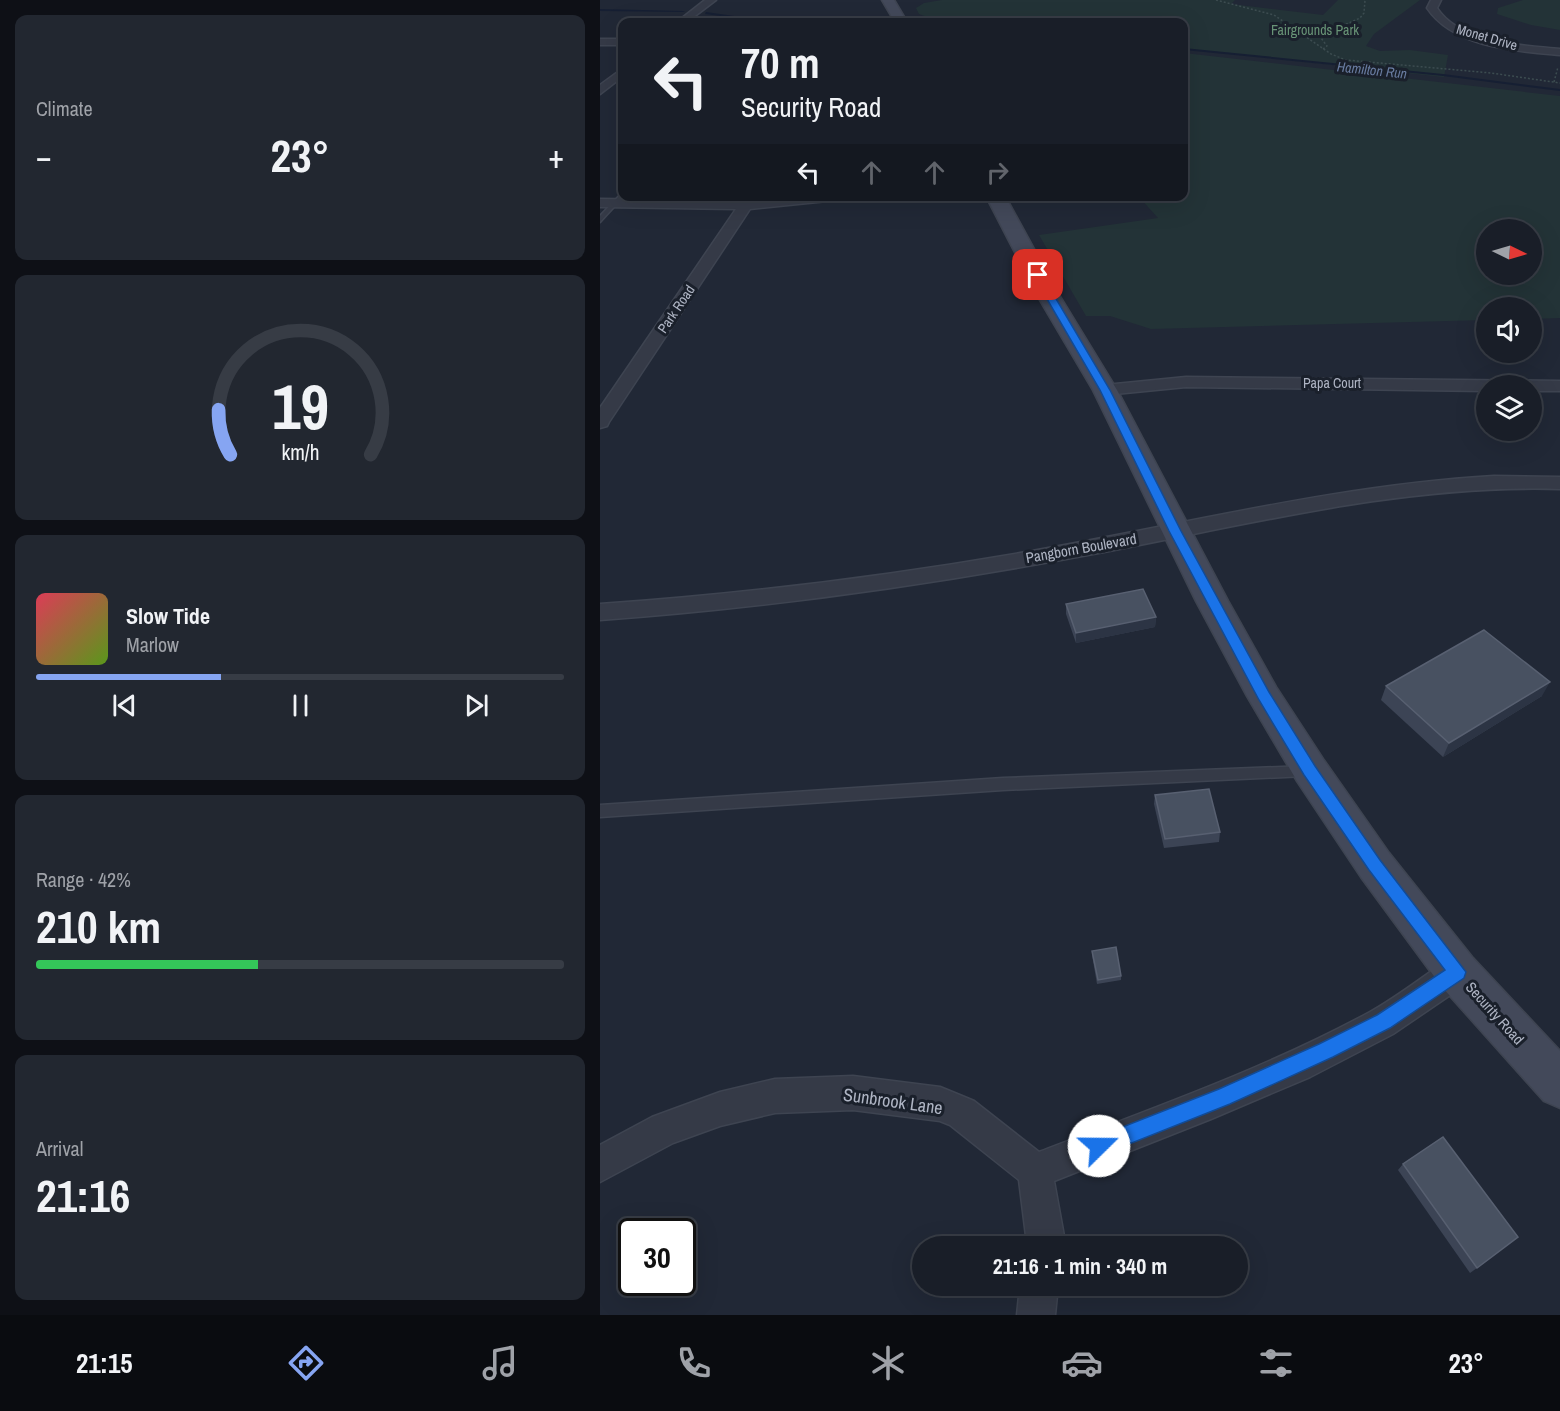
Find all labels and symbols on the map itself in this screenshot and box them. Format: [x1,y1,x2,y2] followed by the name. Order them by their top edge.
[1454,20,1520,54] street label: Monet Drive
[1271,21,1359,39] park label: Fairgrounds Park
[1336,57,1408,83] water label: Hamilton Run
[1476,219,1542,285] north arrow
[1012,249,1063,300] pin
[653,281,699,337] street label: Park Road
[1303,374,1361,392] street label: Papa Court
[1024,528,1138,568] street label: Pangborn Boulevard
[1461,977,1529,1049] street label: Security Road
[842,1082,944,1120] street label: Sunbrook Lane
[1067,1114,1131,1178] position arrow
[618,1218,696,1296] speed limit sign: 30

